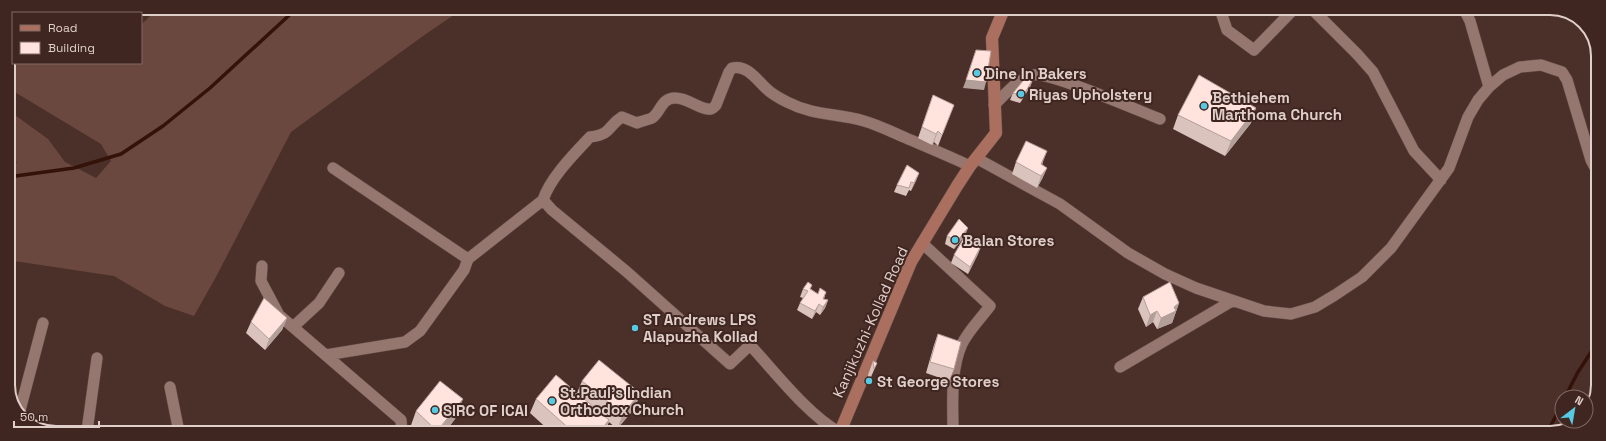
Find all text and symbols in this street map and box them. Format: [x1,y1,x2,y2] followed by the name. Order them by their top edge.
[12,12,142,64] legend
[48,20,77,36] text: Road
[48,40,95,56] text: Building
[985,64,1087,83] place label: Dine In Bakers
[972,68,982,78] marker: Dine In Bakers
[1029,85,1152,104] place label: Riyas Upholstery
[1212,88,1342,124] place label: Bethiehem Marthoma Church
[1016,89,1026,99] marker: Riyas Upholstery
[1199,101,1209,111] marker: Bethiehem Marthoma Church
[963,231,1055,250] place label: Balan Stores
[950,235,960,245] marker: Balan Stores
[828,244,912,400] street label: Kanjikuzhi-Kollad Road
[643,310,758,346] place label: ST Andrews LPS Alapuzha Kollad
[630,323,640,333] marker: ST Andrews LPS Alapuzha Kollad
[877,372,999,391] place label: St George Stores
[864,376,874,386] marker: St George Stores
[560,383,684,419] place label: St.Paul's Indian Orthodox Church
[1554,389,1594,429] north arrow
[1572,393,1586,408] text: N
[547,396,557,406] marker: St.Paul's Indian Orthodox Church
[443,401,528,420] place label: SIRC OF ICAI
[14,403,99,429] scale bar
[430,405,440,415] marker: SIRC OF ICAI
[20,409,48,425] text: 50 m

